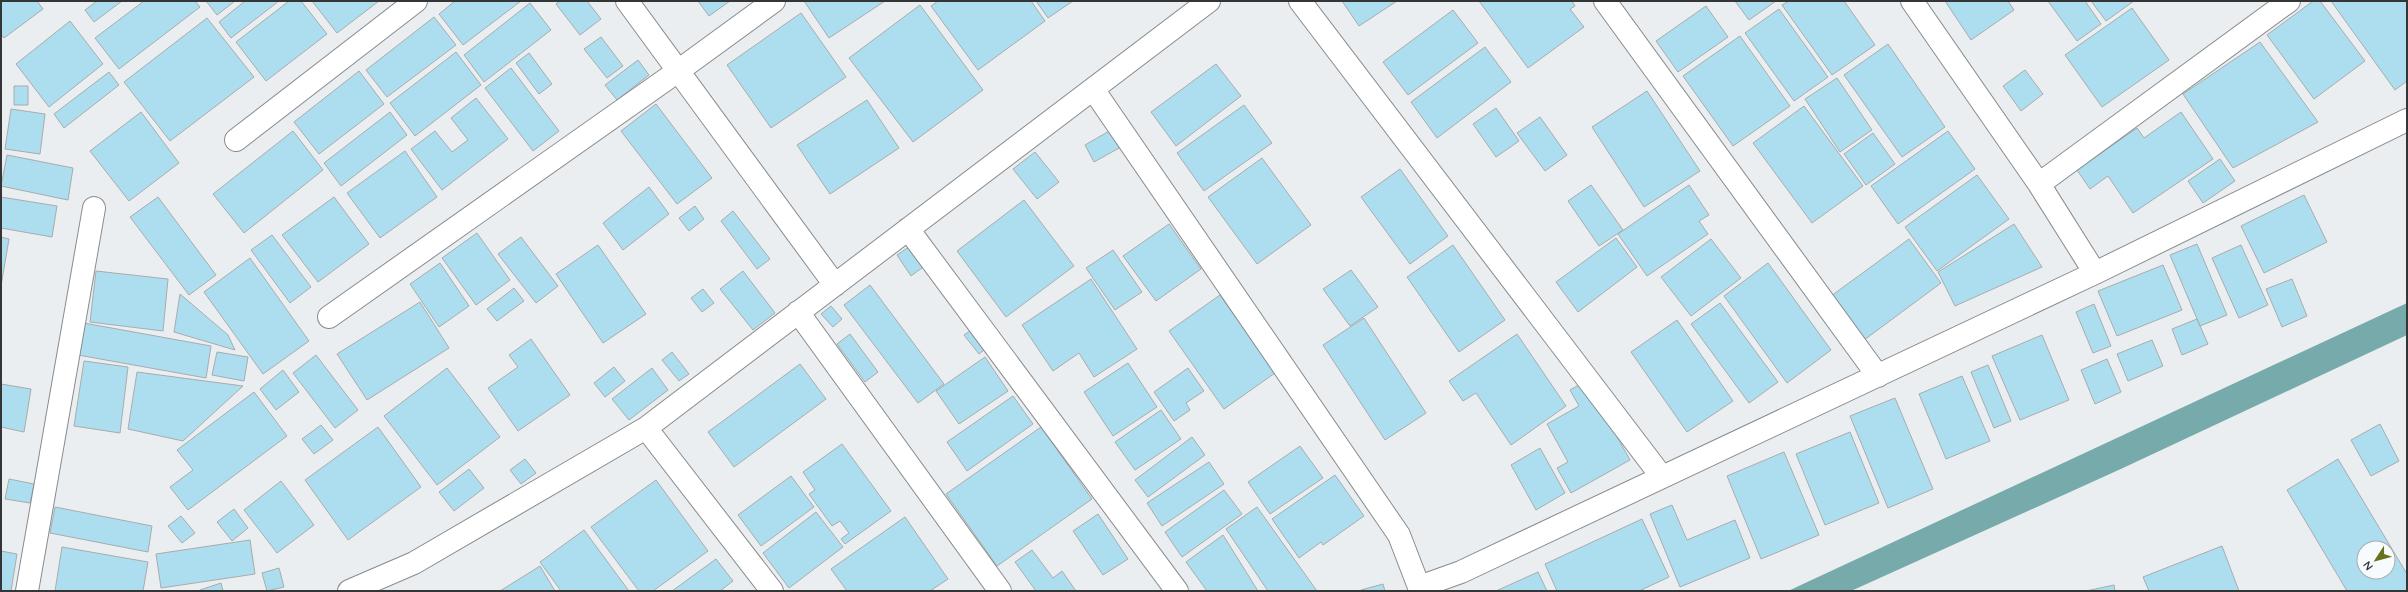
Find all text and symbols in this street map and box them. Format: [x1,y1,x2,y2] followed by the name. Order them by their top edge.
[2356,540,2396,580] north arrow
[2360,558,2376,573] text: N

